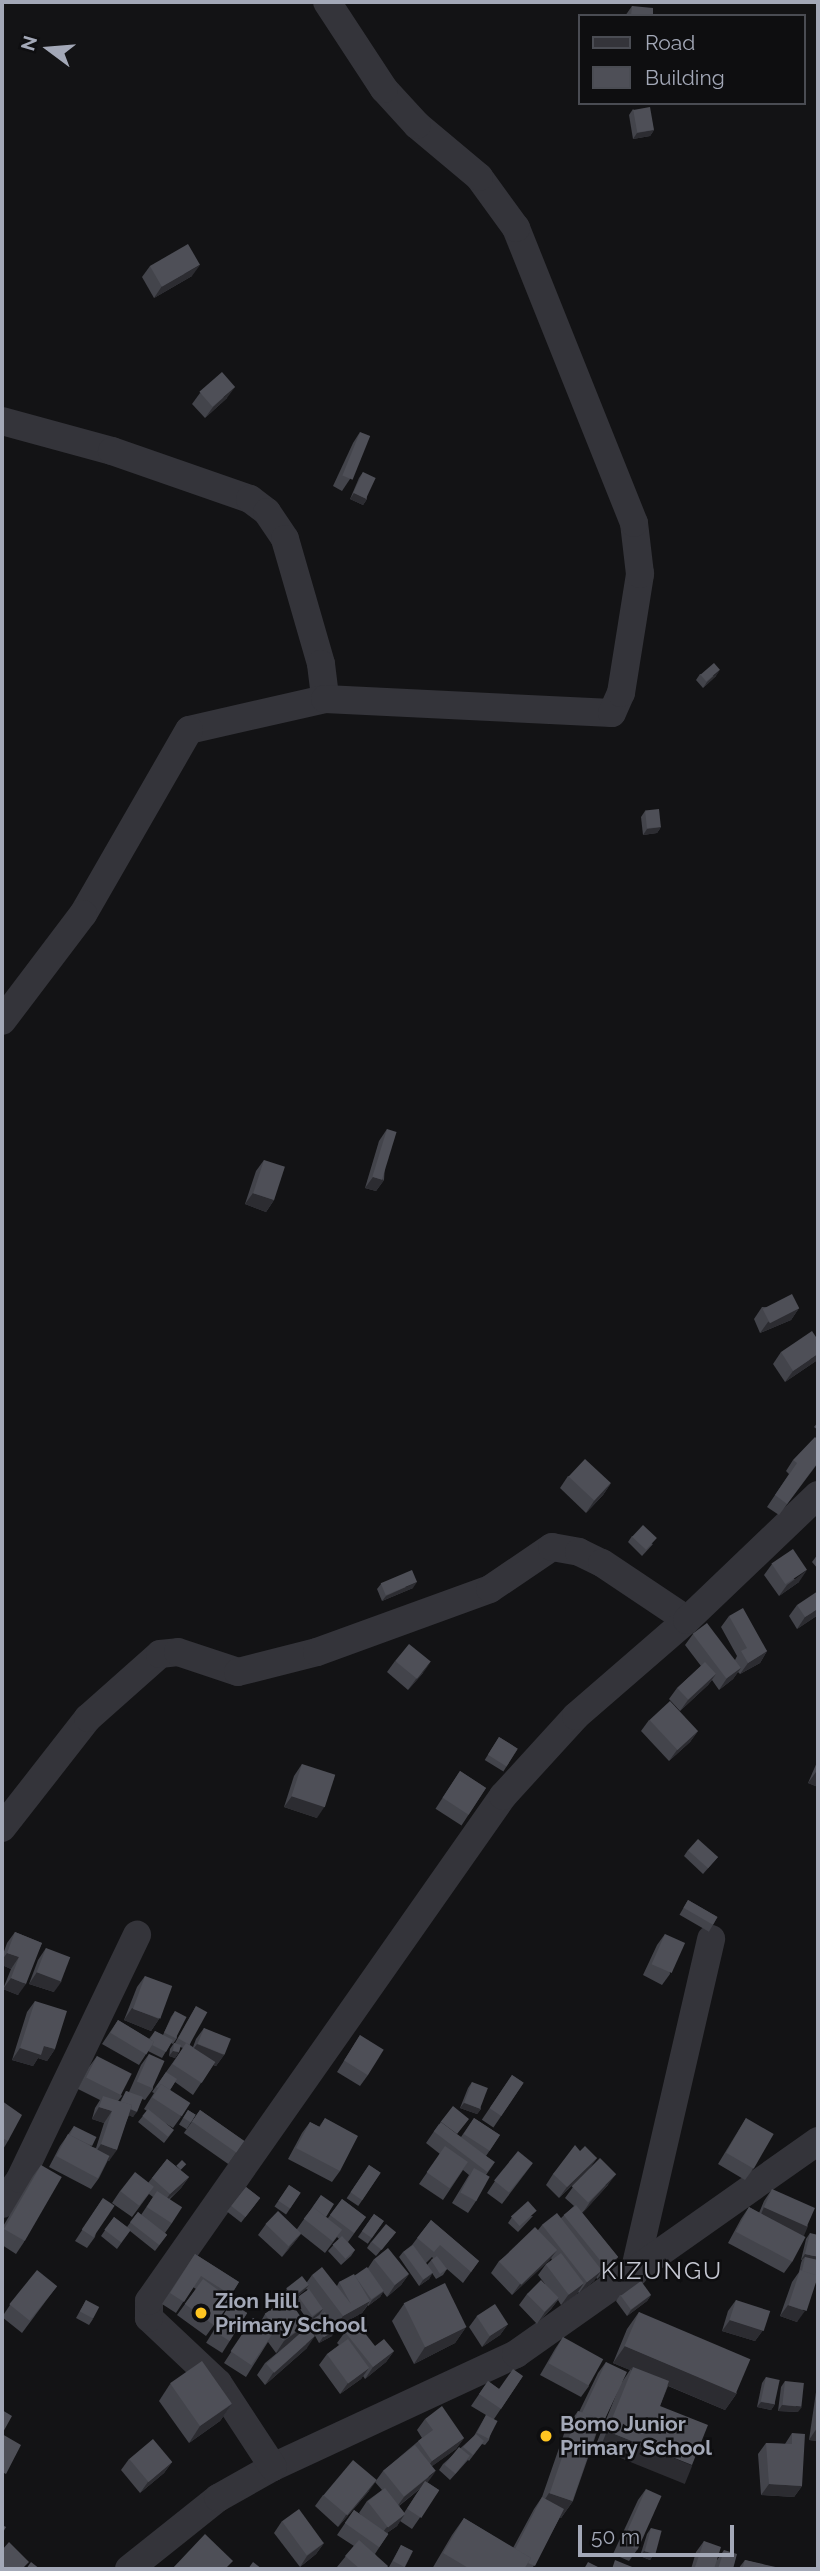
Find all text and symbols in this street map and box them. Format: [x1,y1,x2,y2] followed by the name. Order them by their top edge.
[14,14,84,84] north arrow
[578,14,806,105] legend
[645,30,695,55] text: Road
[16,33,41,53] text: N
[645,65,725,90] text: Building
[602,2257,722,2285] district label: KIZUNGU
[215,2288,367,2338] place label: Zion Hill Primary School
[193,2305,209,2321] marker: Zion Hill Primary School
[560,2411,712,2461] place label: Bomo Junior Primary School
[538,2428,554,2444] marker: Bomo Junior Primary School
[582,2512,738,2556] scale bar
[591,2524,640,2549] text: 50 m

